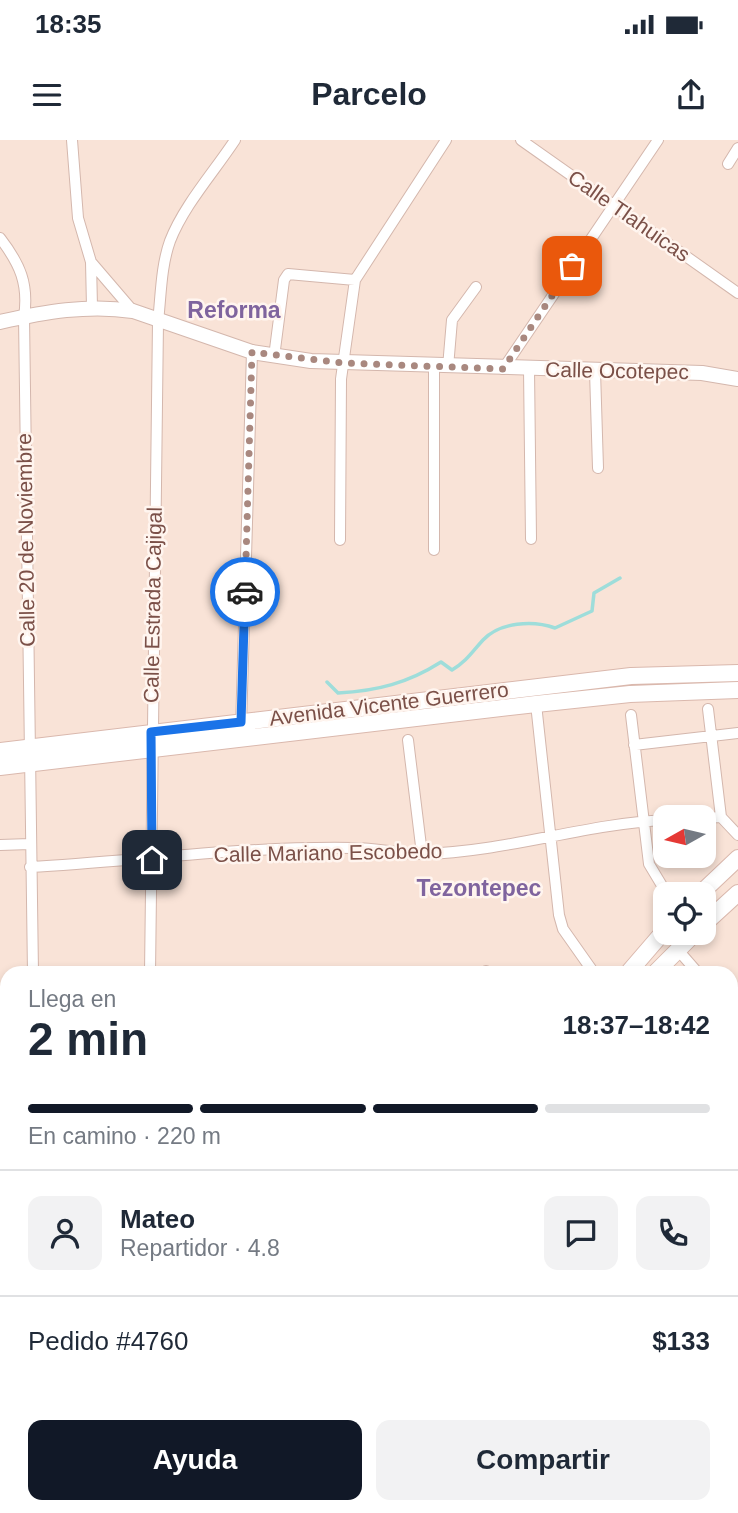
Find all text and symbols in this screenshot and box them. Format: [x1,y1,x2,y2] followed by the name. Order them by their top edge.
[35,9,102,39] text: 18:35
[28,76,66,114] icon: menu
[311,76,427,112] text: Parcelo
[672,76,710,114] icon: share
[564,165,695,266] street label: Calle Tlahuicas
[542,236,602,296] pin
[553,247,591,285] icon: bag
[187,297,281,323] district label: Reforma
[545,358,689,383] street label: Calle Ocotepec
[12,433,39,647] street label: Calle 20 de Noviembre
[139,507,166,703] street label: Calle Estrada Cajigal
[210,557,280,627] courier
[226,573,264,611] icon: car
[268,677,510,730] street label: Avenida Vicente Guerrero
[653,805,716,868] north arrow
[653,805,716,945] map controls
[122,830,182,890] pin
[213,839,443,866] street label: Calle Mariano Escobedo
[133,841,171,879] icon: home
[417,875,542,901] district label: Tezontepec
[653,882,716,945] button: locate
[28,986,116,1012] text: Llega en
[563,1010,710,1040] text: 18:37–18:42
[28,1013,148,1065] text: 2 min
[28,1123,221,1149] text: En camino · 220 m
[28,1196,102,1270] button: person
[544,1196,618,1270] button: chat
[636,1196,710,1270] button: phone
[120,1204,195,1234] text: Mateo
[120,1235,280,1261] text: Repartidor · 4.8
[28,1326,188,1356] text: Pedido #4760
[652,1326,710,1356] text: $133
[28,1420,362,1500] button: Ayuda
[376,1420,710,1500] button: Compartir

